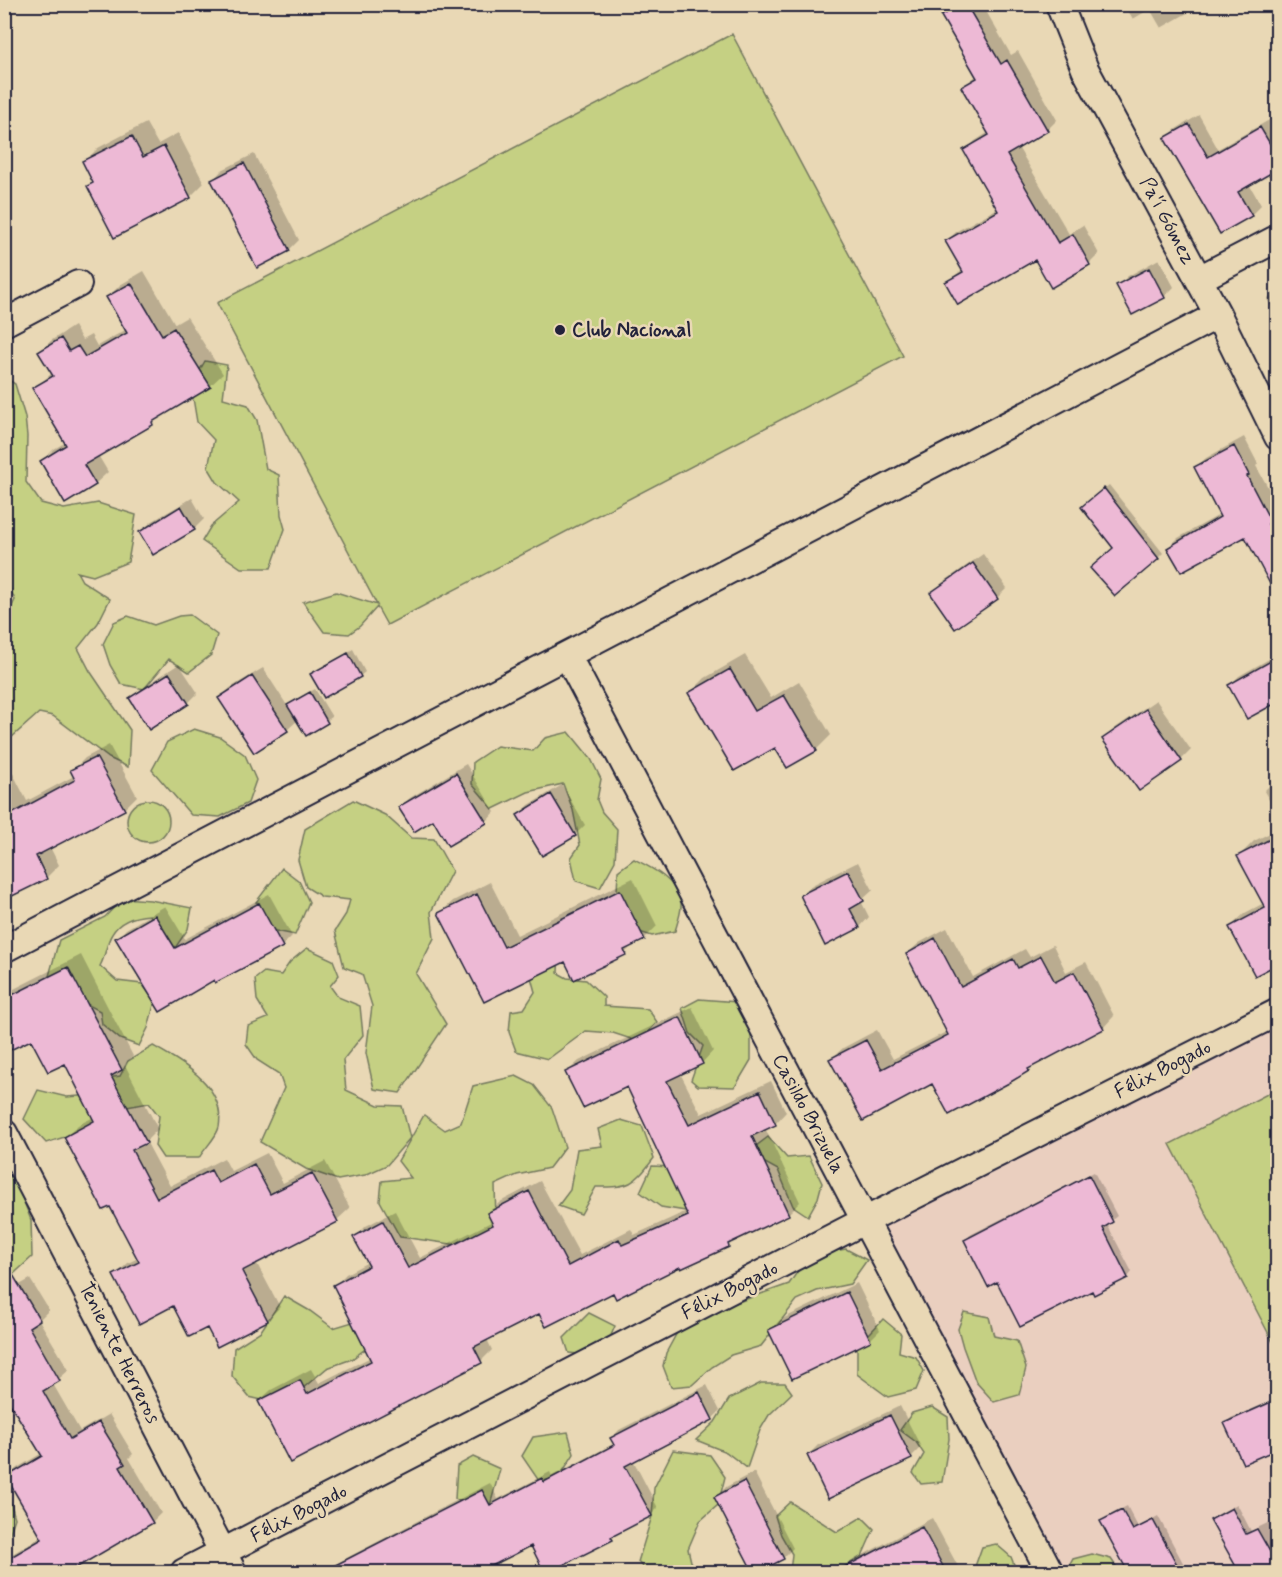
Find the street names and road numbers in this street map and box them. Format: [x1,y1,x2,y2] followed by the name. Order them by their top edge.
[1133,173,1201,270] street label: Pa'í Gómez
[1110,1034,1216,1107] street label: Félix Bogado
[765,1049,851,1179] street label: Casildo Brizuela
[677,1255,783,1328] street label: Félix Bogado
[72,1278,166,1429] street label: Teniente Herreros
[246,1478,352,1551] street label: Félix Bogado

